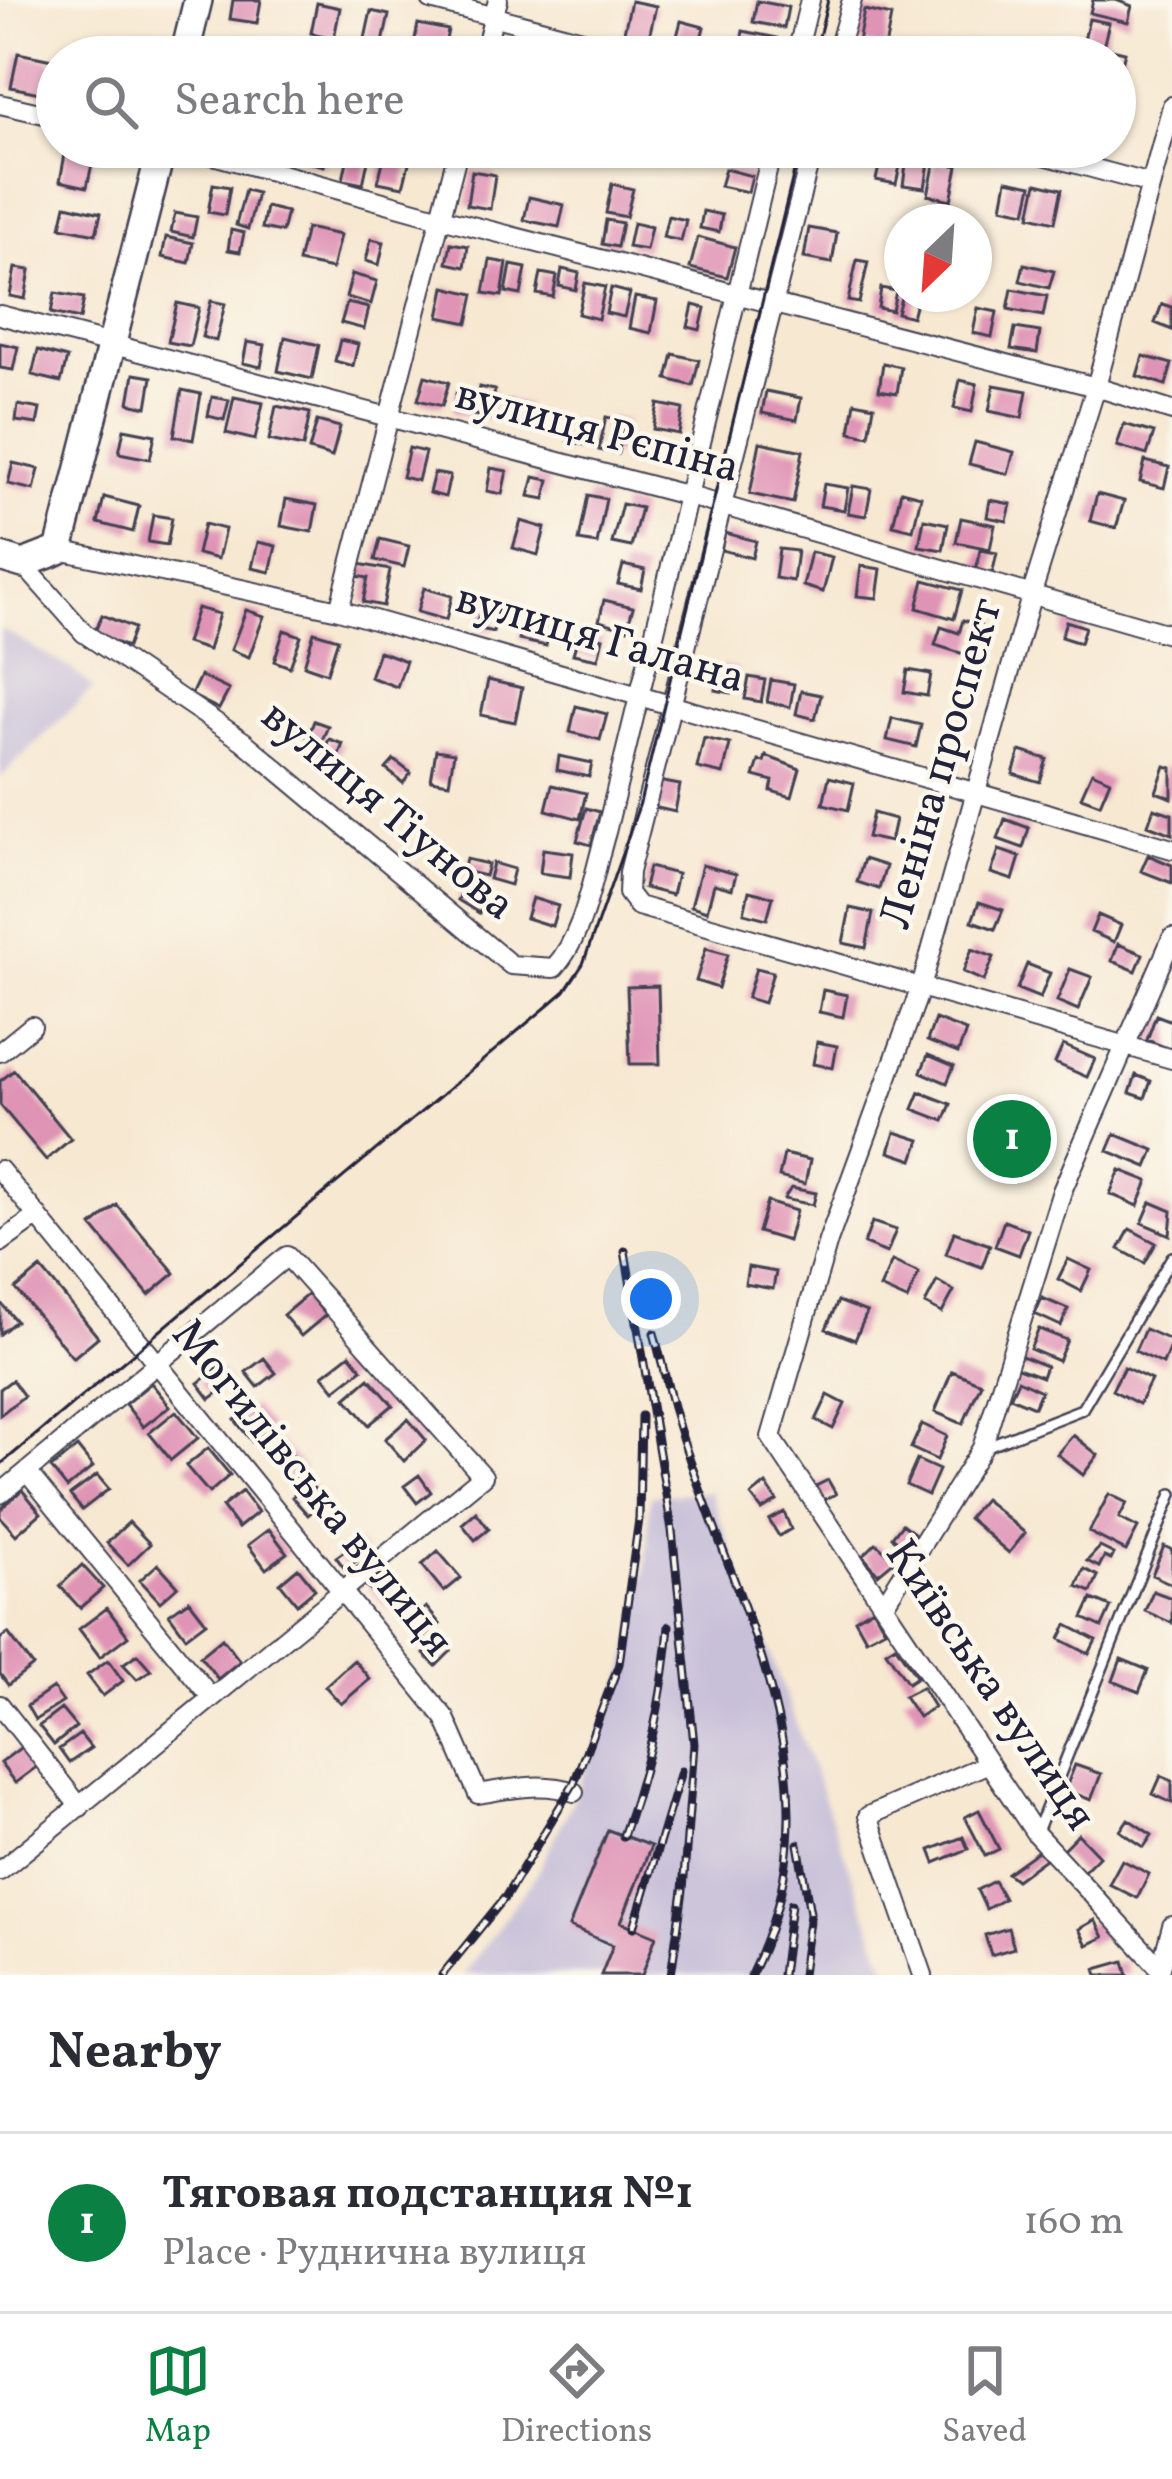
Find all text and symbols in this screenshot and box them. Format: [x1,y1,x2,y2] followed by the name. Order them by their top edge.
[36,36,1136,168] search box
[78,69,144,135] icon: search
[174,71,405,134] text: Search here
[884,204,992,312] north arrow
[448,365,746,501] street label: вулиця Рєпіна
[448,569,752,711] street label: вулиця Галана
[866,591,1020,937] street label: Леніна проспект
[246,687,528,937] street label: вулиця Тіунова
[973,1094,1051,1184] pin: 1
[621,1269,681,1329] your location
[155,1307,467,1671] street label: Могилівська вулиця
[868,1528,1110,1844] street label: Київська вулиця
[48,2018,222,2089] text: Nearby
[162,2164,693,2227] text: Тяговая подстанция №1
[79,2196,95,2250] text: 1
[1023,2196,1124,2250] text: 160 m
[162,2227,587,2281] text: Place · Руднична вулиця
[145,2338,211,2456] tab: Map
[501,2338,652,2456] tab: Directions
[942,2338,1027,2456] tab: Saved

